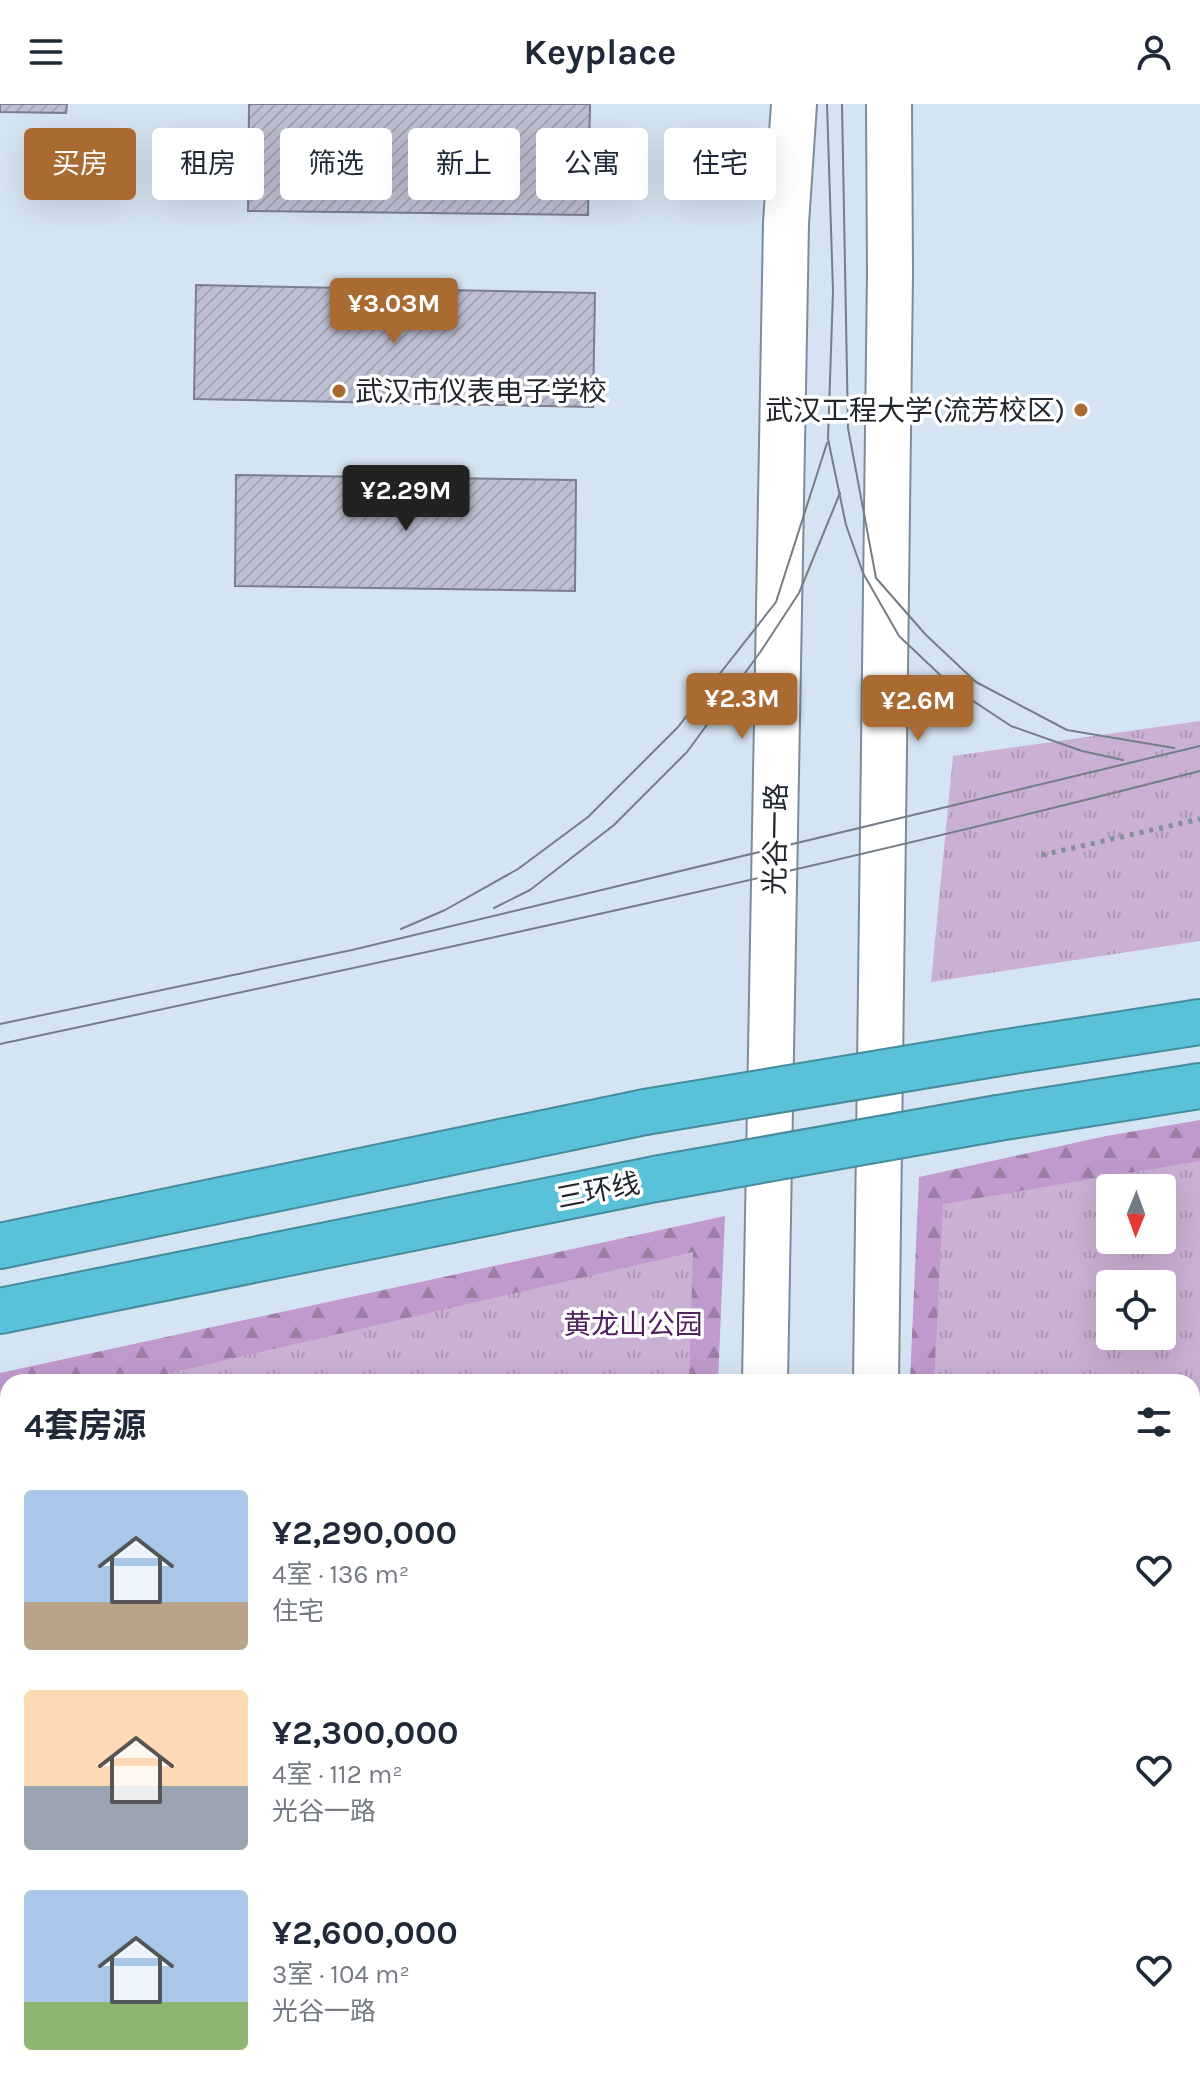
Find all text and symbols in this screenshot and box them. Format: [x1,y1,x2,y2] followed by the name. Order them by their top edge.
[24,30,68,74] icon: menu
[1132,30,1176,74] icon: person
[524,31,676,73] text: Keyplace
[24,128,136,200] chip: 买房
[152,128,264,200] chip: 租房
[280,128,392,200] chip: 筛选
[408,128,520,200] chip: 新上
[536,128,648,200] chip: 公寓
[664,128,776,200] chip: 住宅
[329,278,459,346] pin: ¥3.03M
[348,288,440,319] text: ¥3.03M
[355,375,607,408] place label: 武汉市仪表电子学校
[330,382,348,400] marker: 武汉市仪表电子学校
[765,394,1065,427] place label: 武汉工程大学(流芳校区)
[1072,401,1090,419] marker: 武汉工程大学(流芳校区)
[341,465,471,533] pin: ¥2.29M
[361,475,451,506] text: ¥2.29M
[686,673,798,741] pin: ¥2.3M
[862,675,974,743] pin: ¥2.6M
[704,683,780,714] text: ¥2.3M
[880,685,956,716] text: ¥2.6M
[758,783,793,895] street label: 光谷一路
[554,1166,642,1215] street label: 三环线
[1096,1174,1176,1254] north arrow
[1096,1174,1176,1350] map controls
[1096,1270,1176,1350] button: locate
[563,1308,703,1341] park label: 黄龙山公园
[1132,1400,1176,1444] icon: filters
[24,1406,146,1446] text: 4套房源
[272,1513,457,1553] text: ¥2,290,000
[88,1522,184,1618] icon: home
[1132,1548,1176,1592] icon: heart
[272,1559,409,1590] text: 4室 · 136 m²
[272,1596,324,1627] text: 住宅
[272,1713,458,1753] text: ¥2,300,000
[88,1722,184,1818] icon: home
[1132,1748,1176,1792] icon: heart
[272,1759,403,1790] text: 4室 · 112 m²
[272,1796,376,1827] text: 光谷一路
[272,1913,458,1953] text: ¥2,600,000
[88,1922,184,2018] icon: home
[1132,1948,1176,1992] icon: heart
[272,1959,410,1990] text: 3室 · 104 m²
[272,1996,376,2027] text: 光谷一路

